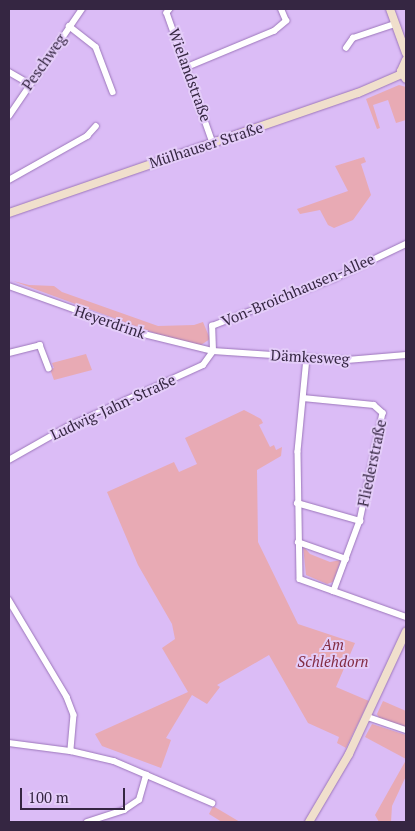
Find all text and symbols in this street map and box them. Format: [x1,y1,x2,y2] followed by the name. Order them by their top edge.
[165,26,215,124] street label: Wielandstraße
[18,30,70,94] street label: Peschweg
[147,118,265,172] street label: Mülhauser Straße
[219,250,377,330] street label: Von-Broichhausen-Allee
[72,301,148,343] street label: Heyerdrink
[270,346,350,368] street label: Dämkesweg
[48,370,178,444] street label: Ludwig-Jahn-Straße
[354,418,390,508] street label: Fliederstraße
[297,635,369,670] park label: Am Schlehdorn
[22,778,128,810] scale bar
[28,787,69,807] text: 100 m

